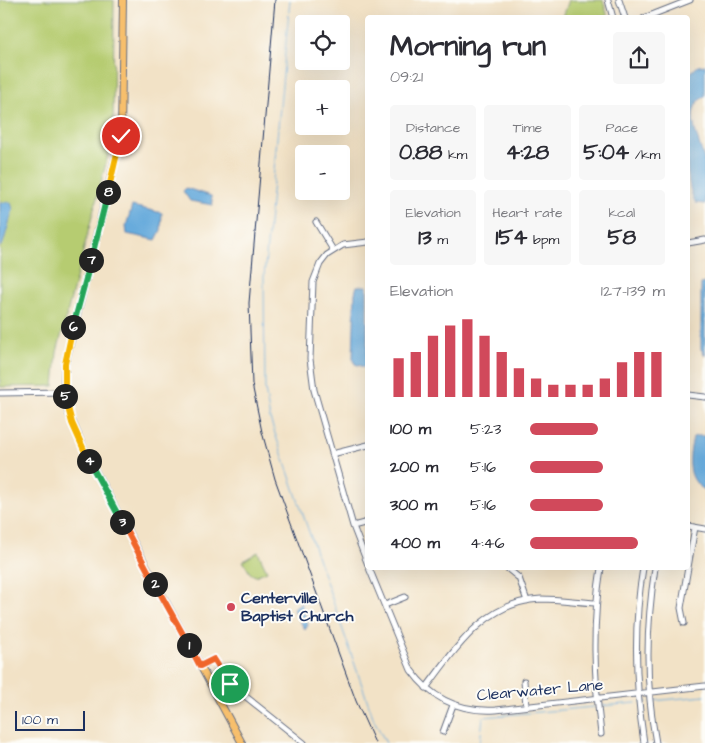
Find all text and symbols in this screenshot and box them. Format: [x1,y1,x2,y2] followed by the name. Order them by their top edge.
[295,15,350,200] map controls
[295,15,350,70] button: locate
[390,27,546,66] text: Morning run
[613,32,665,84] button: share
[390,66,423,88] text: 09:21
[295,80,350,135] button: +
[100,115,142,157] pin
[406,118,460,138] text: Distance
[513,118,542,138] text: Time
[606,118,638,138] text: Pace
[107,122,135,150] icon: check
[399,138,442,167] text: 0.88
[506,138,549,167] text: 4:28
[583,138,629,167] text: 5:04
[295,145,350,200] button: −
[442,145,467,165] text: km
[629,145,661,165] text: /km
[96,180,120,204] pin: 8
[104,182,113,202] text: 8
[406,203,461,223] text: Elevation
[492,203,563,223] text: Heart rate
[608,203,635,223] text: kcal
[418,223,432,252] text: 13
[495,223,527,252] text: 154
[608,223,636,252] text: 58
[432,230,448,250] text: m
[527,230,560,250] text: bpm
[78,248,104,272] pin: 7
[87,250,96,270] text: 7
[390,280,453,302] text: Elevation
[601,280,665,302] text: 127–139 m
[60,314,86,340] pin: 6
[69,317,78,337] text: 6
[52,384,78,408] pin: 5
[61,386,70,406] text: 5
[390,418,431,440] text: 100 m
[470,418,501,440] text: 5:23
[76,448,102,474] pin: 4
[85,451,94,471] text: 4
[390,456,438,478] text: 200 m
[470,456,496,478] text: 5:16
[390,494,437,516] text: 300 m
[470,494,496,516] text: 5:16
[110,510,134,534] pin: 3
[119,512,126,532] text: 3
[390,532,440,554] text: 400 m
[470,532,504,554] text: 4:46
[142,572,168,596] pin: 2
[151,574,160,594] text: 2
[241,587,355,627] place label: Centerville Baptist Church
[225,601,237,613] marker: Centerville Baptist Church
[176,632,202,658] pin: 1
[189,635,190,655] text: 1
[209,663,251,705] pin
[216,670,244,698] icon: arrive
[476,673,604,706] street label: Clearwater Lane
[15,708,85,731] scale bar
[22,710,58,730] text: 100 m

